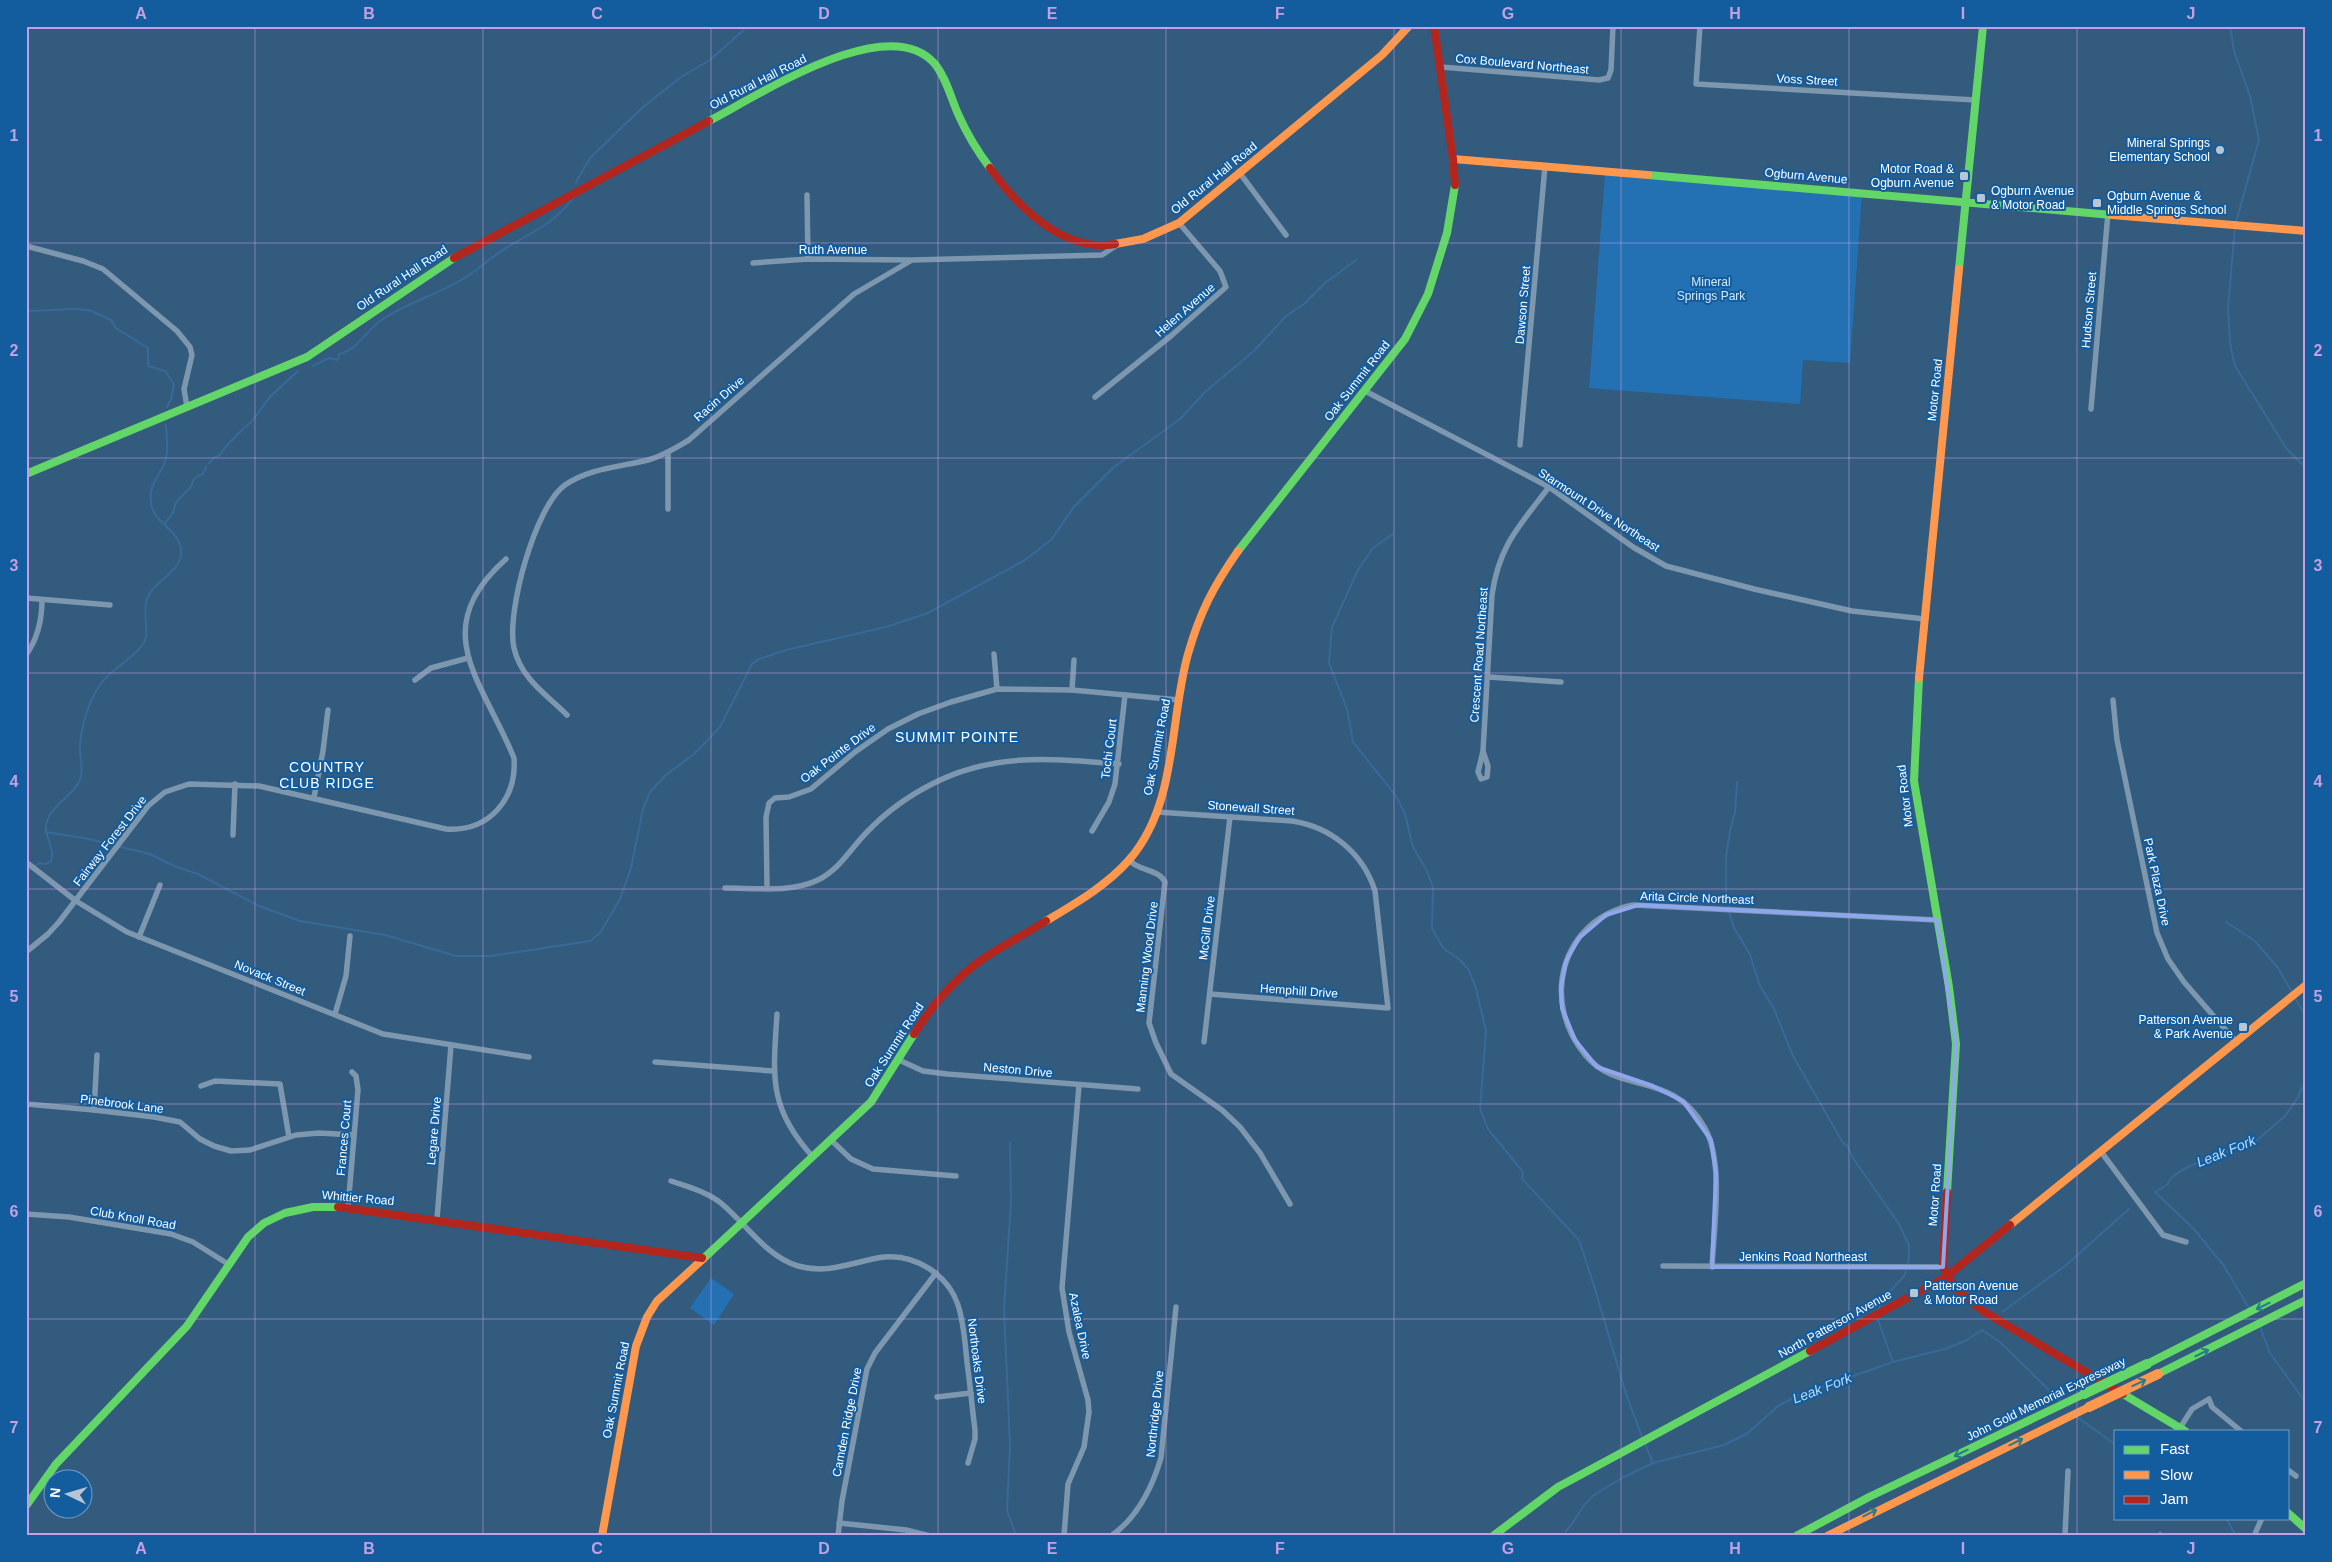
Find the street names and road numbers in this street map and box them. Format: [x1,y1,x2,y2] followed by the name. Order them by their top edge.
[1455,51,1590,77] street label: Cox Boulevard Northeast
[707,52,809,112] street label: Old Rural Hall Road
[1776,71,1839,89] street label: Voss Street
[1168,139,1260,217] street label: Old Rural Hall Road
[1764,165,1848,187] street label: Ogburn Avenue
[354,242,450,314] street label: Old Rural Hall Road
[799,243,868,257] street label: Ruth Avenue
[1513,265,1533,345] street label: Dawson Street
[2079,271,2099,349] street label: Hudson Street
[1152,280,1218,340] street label: Helen Avenue
[1321,338,1393,424] street label: Oak Summit Road
[1925,358,1945,422] street label: Motor Road
[691,373,747,425] street label: Racin Drive
[1536,465,1663,555] street label: Starmount Drive Northeast
[1467,586,1491,723] street label: Crescent Road Northeast
[1141,698,1173,796] street label: Oak Summit Road
[1098,717,1120,780] street label: Tochi Court
[798,720,879,786] street label: Oak Pointe Drive
[1894,764,1916,828] street label: Motor Road
[70,793,150,889] street label: Fairway Forest Drive
[1207,798,1296,818] street label: Stonewall Street
[2141,837,2173,927] street label: Park Plaza Drive
[1640,889,1755,907] street label: Arita Circle Northeast
[1196,895,1218,961] street label: McGill Drive
[1133,900,1161,1013] street label: Manning Wood Drive
[232,957,308,999] street label: Novack Street
[1260,981,1339,1001] street label: Hemphill Drive
[861,1000,927,1090] street label: Oak Summit Road
[983,1060,1053,1080] street label: Neston Drive
[79,1092,165,1116] street label: Pinebrook Lane
[424,1096,444,1166] street label: Legare Drive
[334,1099,354,1176] street label: Frances Court
[1926,1163,1944,1227] street label: Motor Road
[321,1188,395,1208] street label: Whittier Road
[89,1204,177,1232] street label: Club Knoll Road
[1739,1250,1868,1264] street label: Jenkins Road Northeast
[1776,1287,1894,1361] street label: North Patterson Avenue
[1066,1291,1094,1361] street label: Azalea Drive
[965,1317,989,1405] street label: Northoaks Drive
[600,1341,632,1439] street label: Oak Summit Road
[1964,1354,2128,1444] street label: John Gold Memorial Expressway
[830,1366,865,1478] street label: Camden Ridge Drive
[1143,1370,1167,1458] street label: Northridge Drive

